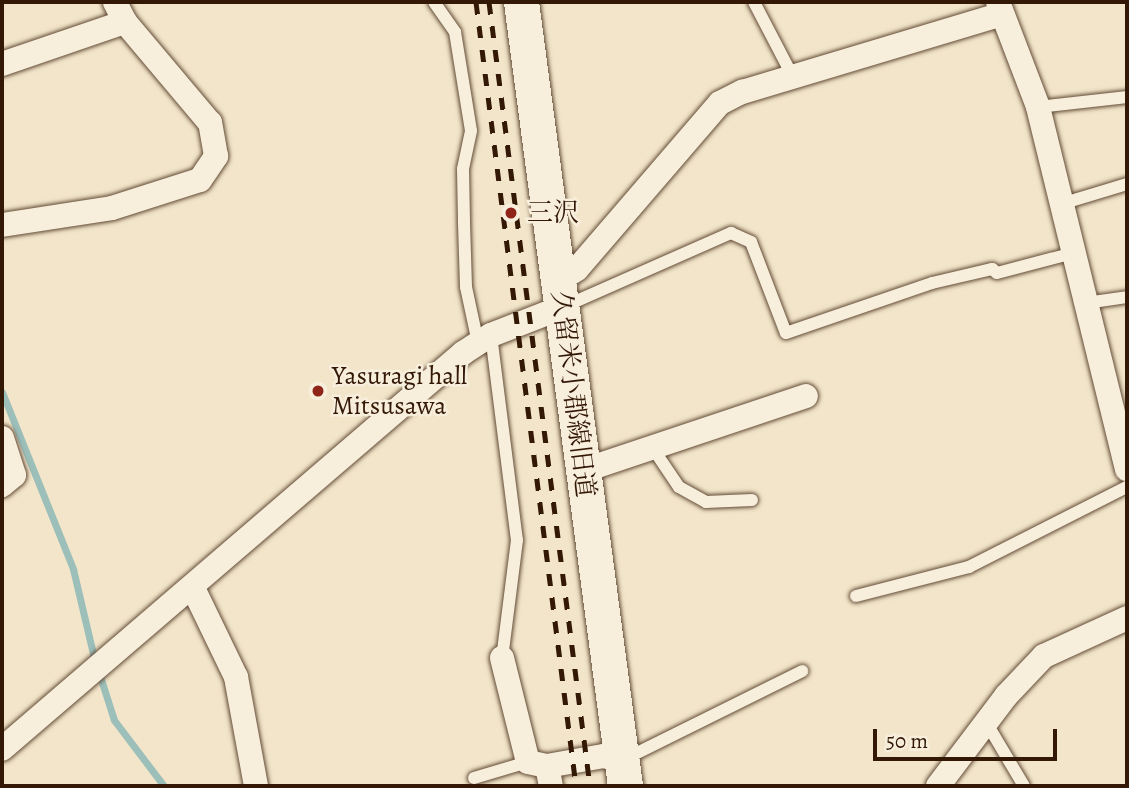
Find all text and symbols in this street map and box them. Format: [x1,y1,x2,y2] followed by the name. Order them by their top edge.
[527,197,579,229] place label: 三沢
[501,203,521,223] marker: 三沢
[545,289,601,499] street label: 久留米小郡線旧道
[332,360,467,422] place label: Yasuragi hall Mitsusawa
[310,383,326,399] marker: Yasuragi hall Mitsusawa
[877,714,1061,758] scale bar
[886,727,928,755] text: 50 m

